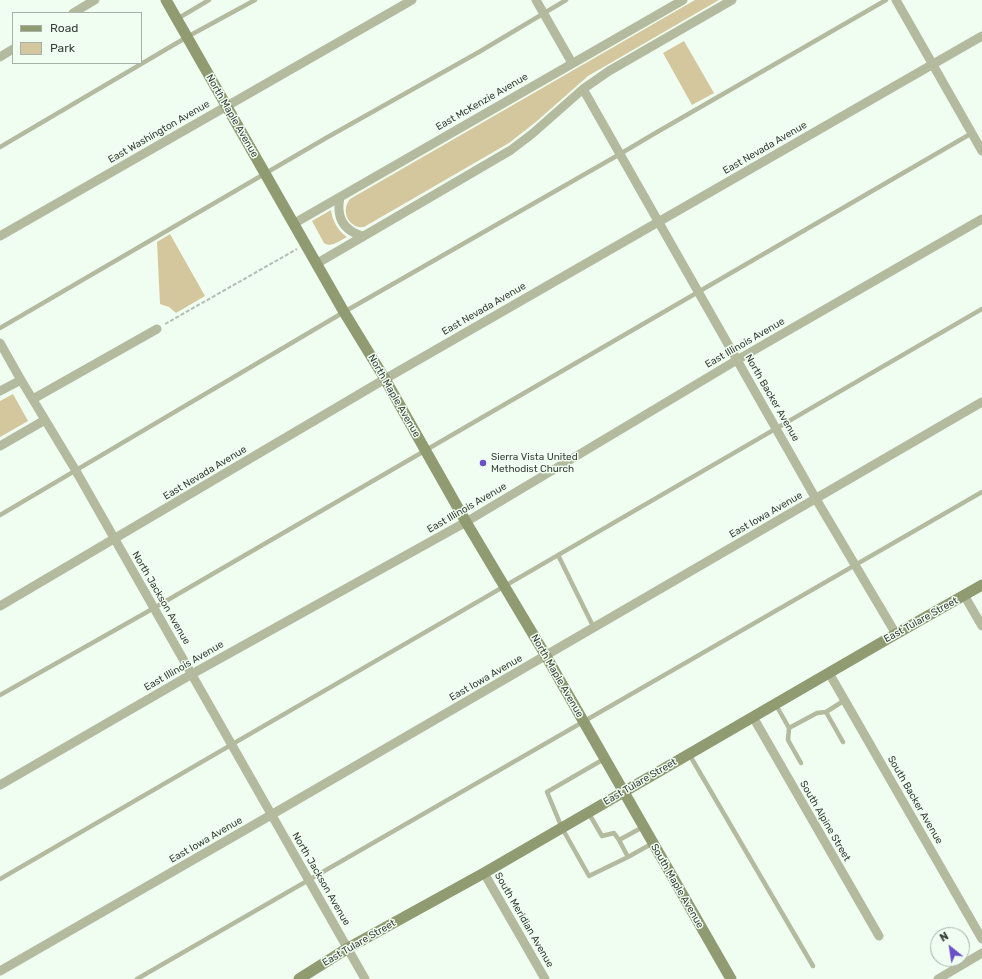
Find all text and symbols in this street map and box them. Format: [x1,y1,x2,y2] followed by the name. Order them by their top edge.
[12,12,142,64] legend
[50,21,78,35] text: Road
[50,41,75,55] text: Park
[434,71,530,133] street label: East McKenzie Avenue
[203,72,261,160] street label: North Maple Avenue
[106,98,212,166] street label: East Washington Avenue
[721,119,809,177] street label: East Nevada Avenue
[440,280,528,338] street label: East Nevada Avenue
[703,315,787,371] street label: East Illinois Avenue
[365,352,423,440] street label: North Maple Avenue
[742,352,802,444] street label: North Backer Avenue
[161,443,249,503] street label: East Nevada Avenue
[491,451,578,474] place label: Sierra Vista United Methodist Church
[478,458,488,468] marker: Sierra Vista United Methodist Church
[425,480,509,536] street label: East Illinois Avenue
[727,489,805,541] street label: East Iowa Avenue
[129,549,193,647] street label: North Jackson Avenue
[882,595,960,645] street label: East Tulare Street
[528,632,586,720] street label: North Maple Avenue
[142,638,226,694] street label: East Illinois Avenue
[447,652,525,704] street label: East Iowa Avenue
[885,754,945,846] street label: South Backer Avenue
[601,756,679,808] street label: East Tulare Street
[797,779,853,863] street label: South Alpine Street
[167,814,245,866] street label: East Iowa Avenue
[289,830,353,928] street label: North Jackson Avenue
[648,842,706,930] street label: South Maple Avenue
[492,870,556,970] street label: South Meridian Avenue
[320,917,398,969] street label: East Tulare Street
[930,927,970,967] north arrow
[938,929,951,945] text: N

